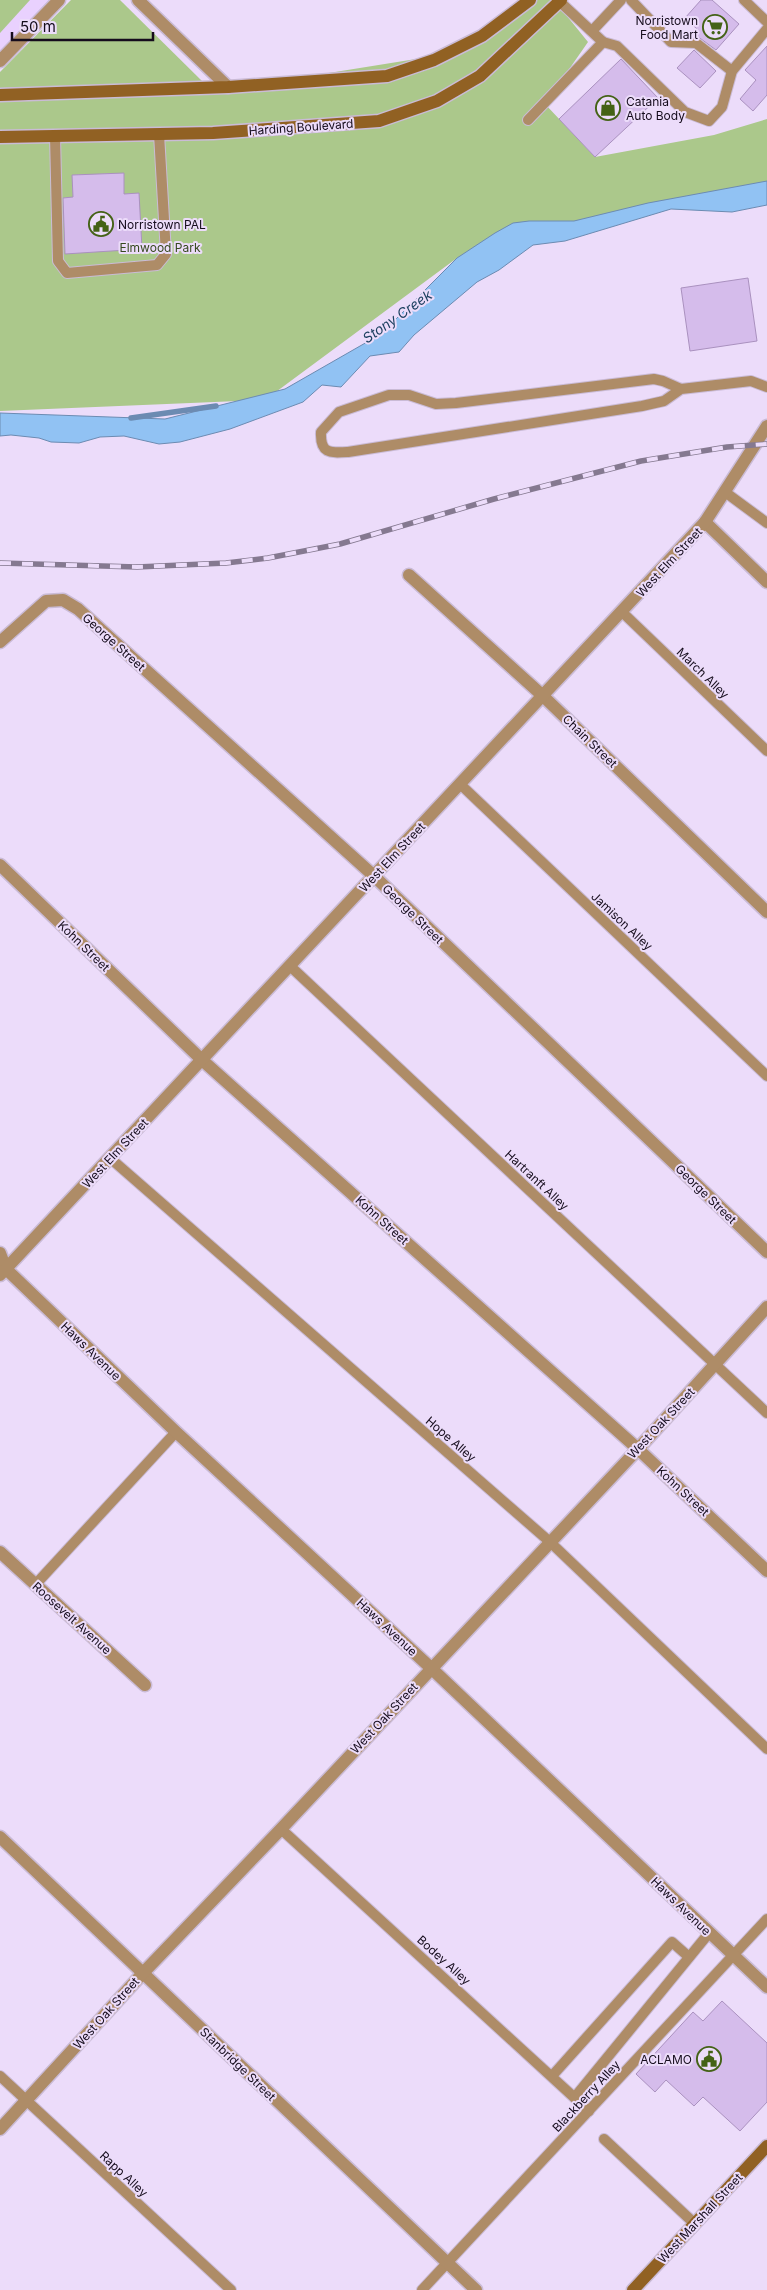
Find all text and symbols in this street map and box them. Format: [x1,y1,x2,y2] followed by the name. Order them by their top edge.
[12,10,154,42] scale bar
[635,13,698,42] place label: Norristown Food Mart
[702,14,728,40] supermarket icon: Norristown Food Mart
[20,17,56,36] text: 50 m
[626,94,685,123] place label: Catania Auto Body
[595,95,621,121] shop icon: Catania Auto Body
[248,116,354,138] street label: Harding Boulevard
[88,211,114,237] public building icon: Norristown PAL
[118,217,206,232] place label: Norristown PAL
[119,240,201,255] park label: Elmwood Park
[359,286,435,346] water label: Stony Creek
[633,524,705,600] street label: West Elm Street
[80,610,148,674] street label: George Street
[674,644,732,702] street label: March Alley
[560,711,620,771] street label: Chain Street
[356,819,428,895] street label: West Elm Street
[379,881,447,947] street label: George Street
[588,889,656,953] street label: Jamison Alley
[55,918,113,974] street label: Kohn Street
[79,1115,151,1191] street label: West Elm Street
[502,1147,572,1213] street label: Hartranft Alley
[672,1161,740,1227] street label: George Street
[352,1192,412,1248] street label: Kohn Street
[58,1319,124,1383] street label: Haws Avenue
[624,1384,698,1462] street label: West Oak Street
[423,1413,479,1465] street label: Hope Alley
[654,1463,712,1519] street label: Kohn Street
[29,1579,115,1657] street label: Roosevelt Avenue
[354,1595,420,1659] street label: Haws Avenue
[347,1679,421,1757] street label: West Oak Street
[648,1874,714,1938] street label: Haws Avenue
[414,1932,474,1988] street label: Bodey Alley
[70,1974,142,2052] street label: West Oak Street
[197,2024,279,2104] street label: Stanbridge Street
[696,2046,722,2072] public building icon: ACLAMO
[640,2052,692,2067] place label: ACLAMO
[549,2057,623,2135] street label: Blackberry Alley
[97,2148,151,2200] street label: Rapp Alley
[655,2170,745,2266] street label: West Marshall Street

